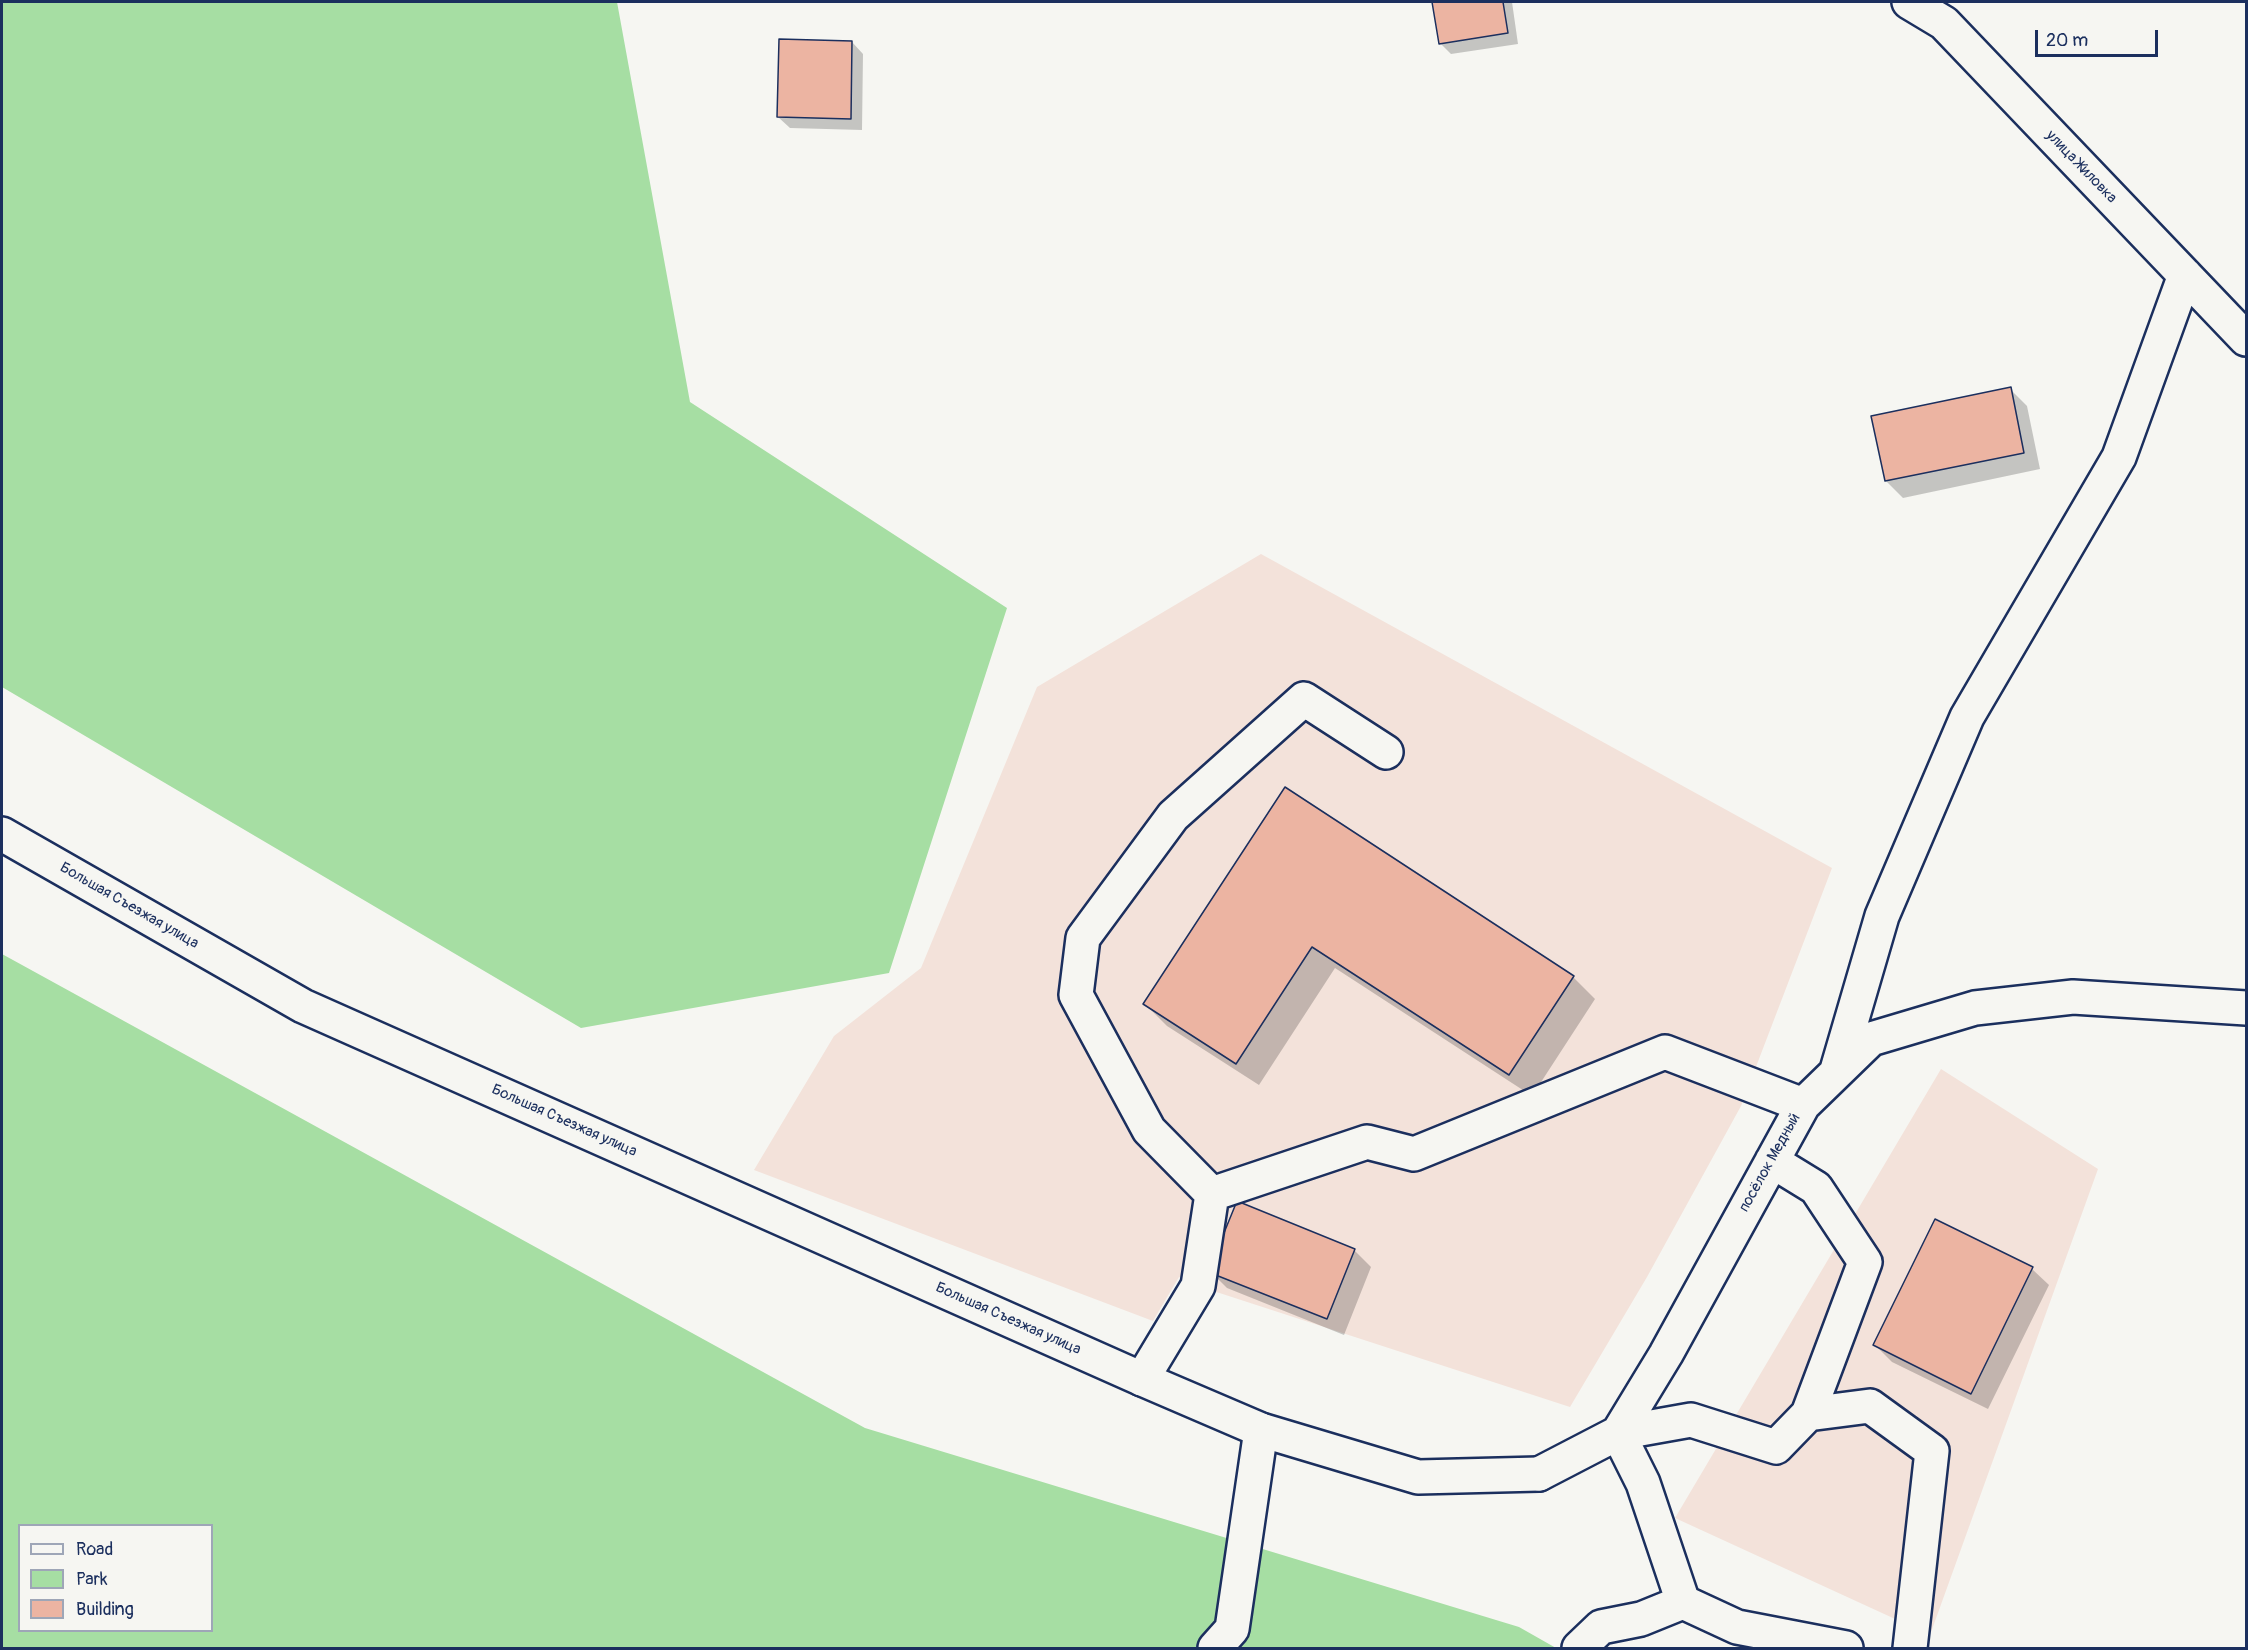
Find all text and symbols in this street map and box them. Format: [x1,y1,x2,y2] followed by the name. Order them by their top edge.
[2038,18,2161,56] scale bar
[2046,29,2088,52] text: 20 m
[2042,127,2120,207] street label: улица Жиловка
[56,859,202,953] street label: Большая Съезжая улица
[489,1081,639,1161] street label: Большая Съезжая улица
[1735,1111,1805,1215] street label: посёлок Медный
[933,1279,1083,1359] street label: Большая Съезжая улица
[18,1524,213,1632] legend
[76,1538,113,1561] text: Road
[76,1568,108,1591] text: Park
[76,1598,134,1621] text: Building

